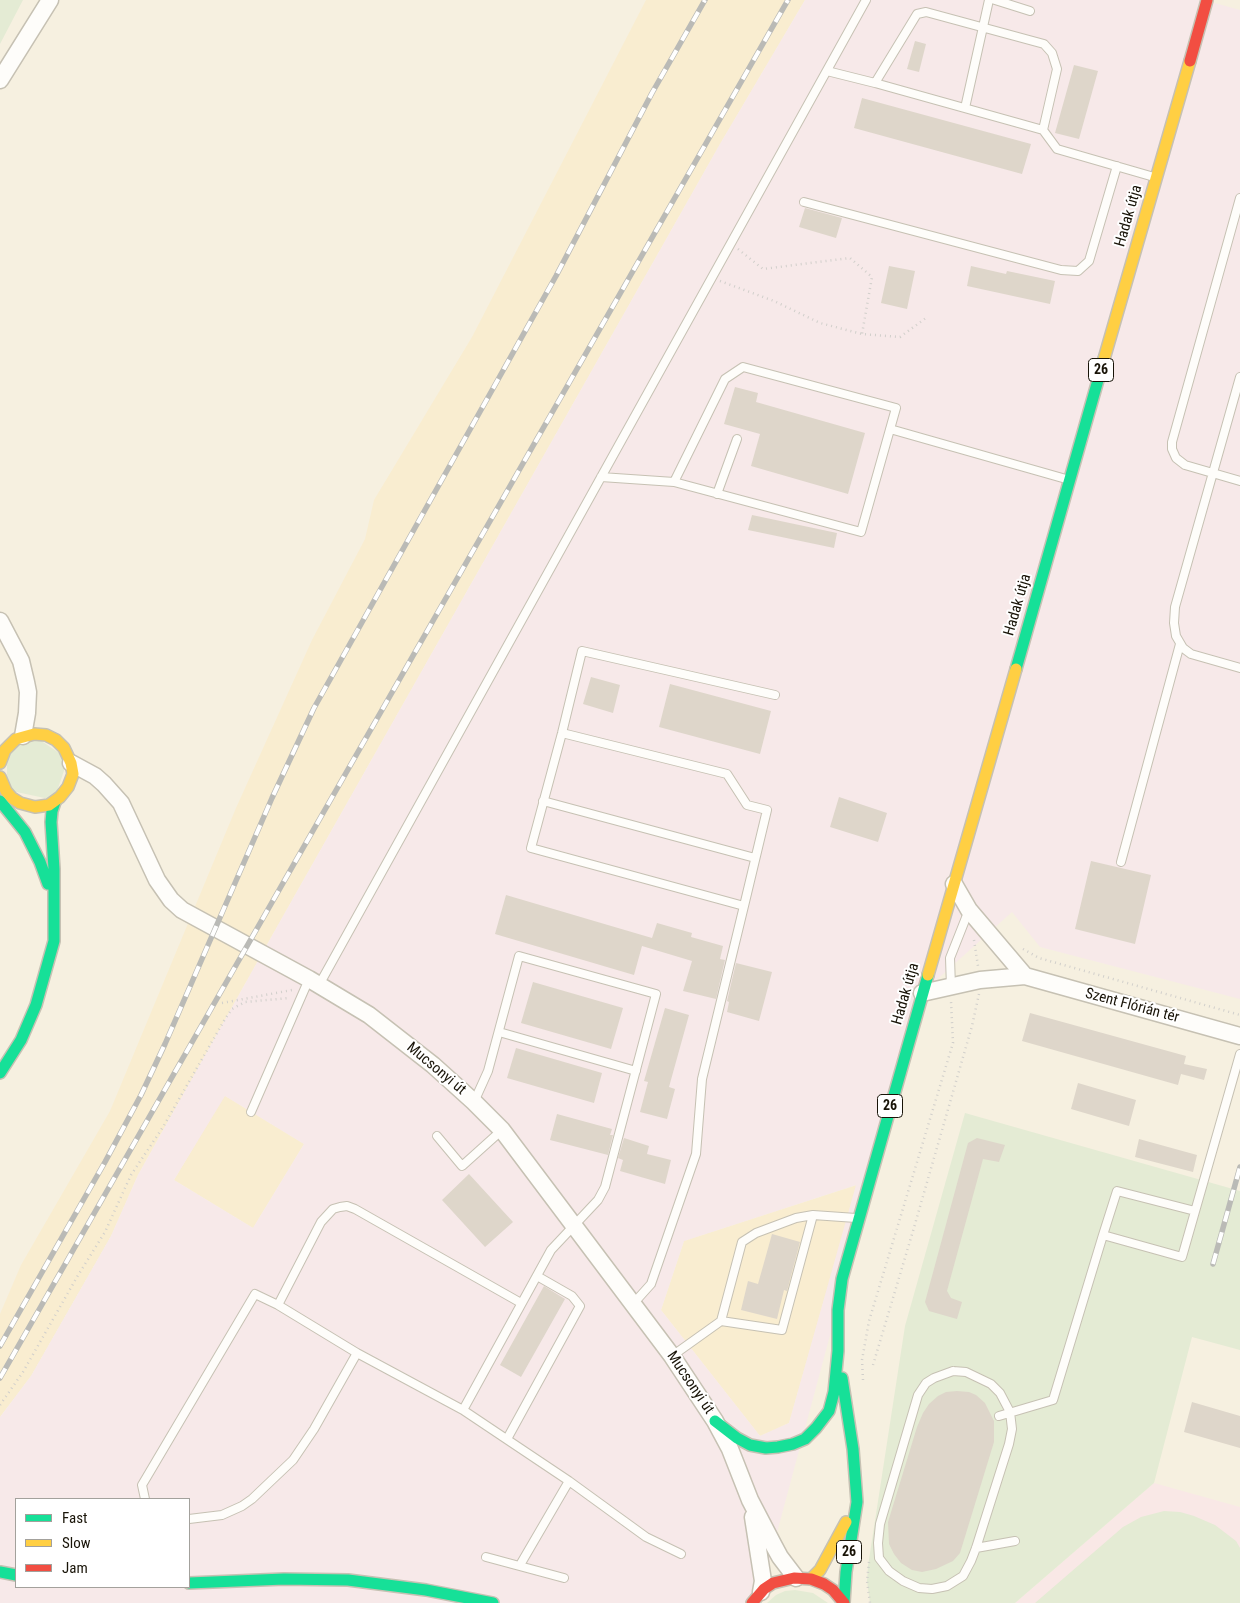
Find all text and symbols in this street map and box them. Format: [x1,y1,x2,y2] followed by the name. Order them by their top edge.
[1112,183,1146,249] street label: Hadak útja
[1088,358,1114,382] road number: 26
[1001,572,1035,638] street label: Hadak útja
[889,961,923,1027] street label: Hadak útja
[1083,985,1181,1027] street label: Szent Flórián tér
[403,1039,469,1099] street label: Mucsonyi út
[878,1094,902,1118] road number: 26
[662,1348,718,1418] street label: Mucsonyi út
[15,1498,190,1588] legend
[62,1509,87,1527] text: Fast
[62,1534,91,1552] text: Slow
[836,1540,862,1564] road number: 26
[62,1559,88,1577] text: Jam

